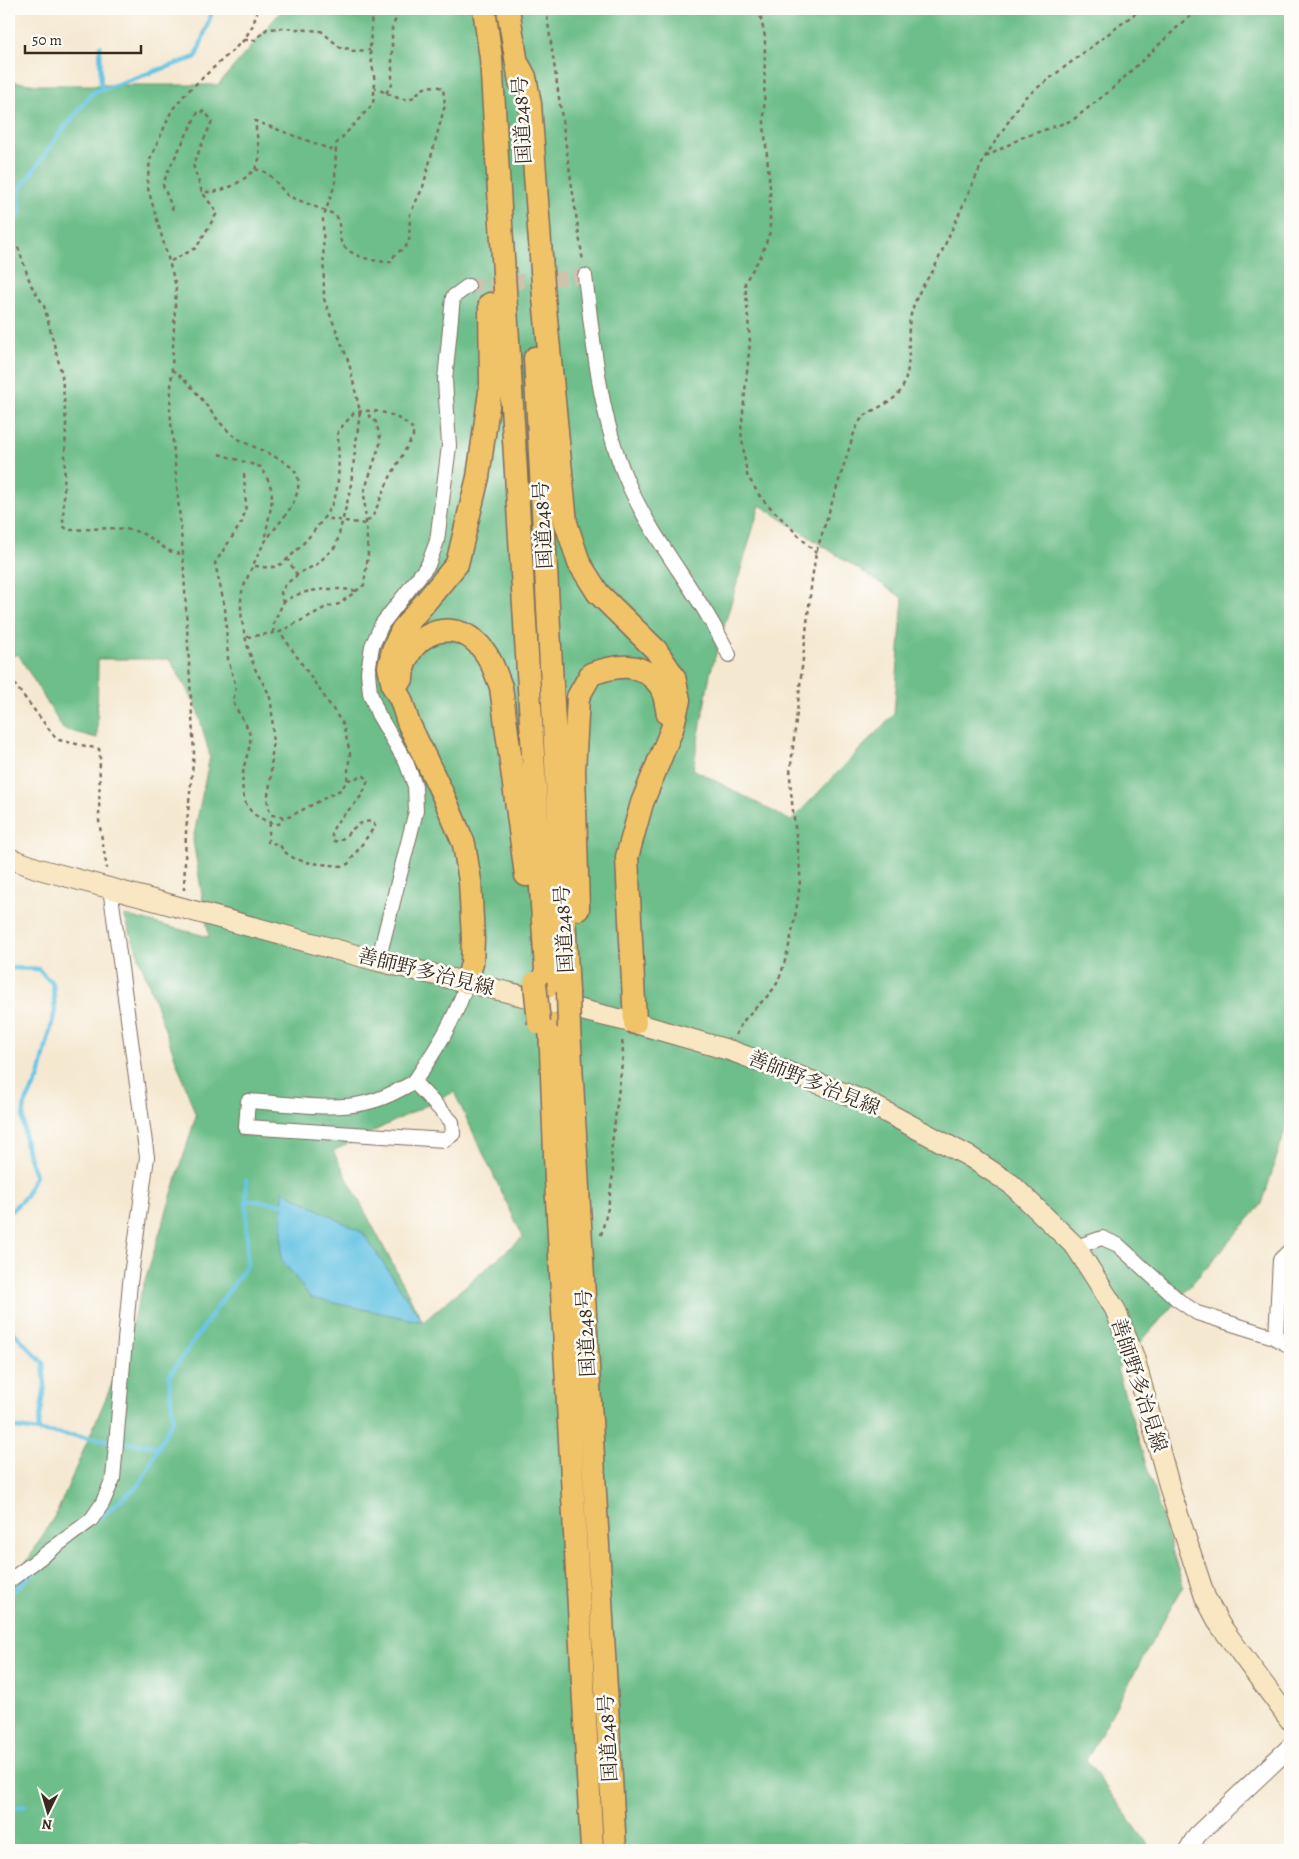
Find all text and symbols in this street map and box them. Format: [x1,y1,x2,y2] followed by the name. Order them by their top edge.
[25,22,141,54] scale bar
[32,30,62,50] text: 50 m
[506,75,538,165] street label: 国道248号
[527,480,559,570] street label: 国道248号
[548,884,580,974] street label: 国道248号
[355,942,497,1002] street label: 善師野多治見線
[744,1044,884,1122] street label: 善師野多治見線
[570,1288,602,1378] street label: 国道248号
[1105,1314,1173,1456] street label: 善師野多治見線
[592,1693,624,1783] street label: 国道248号
[22,1786,72,1836] north arrow
[41,1815,53,1834] text: N

